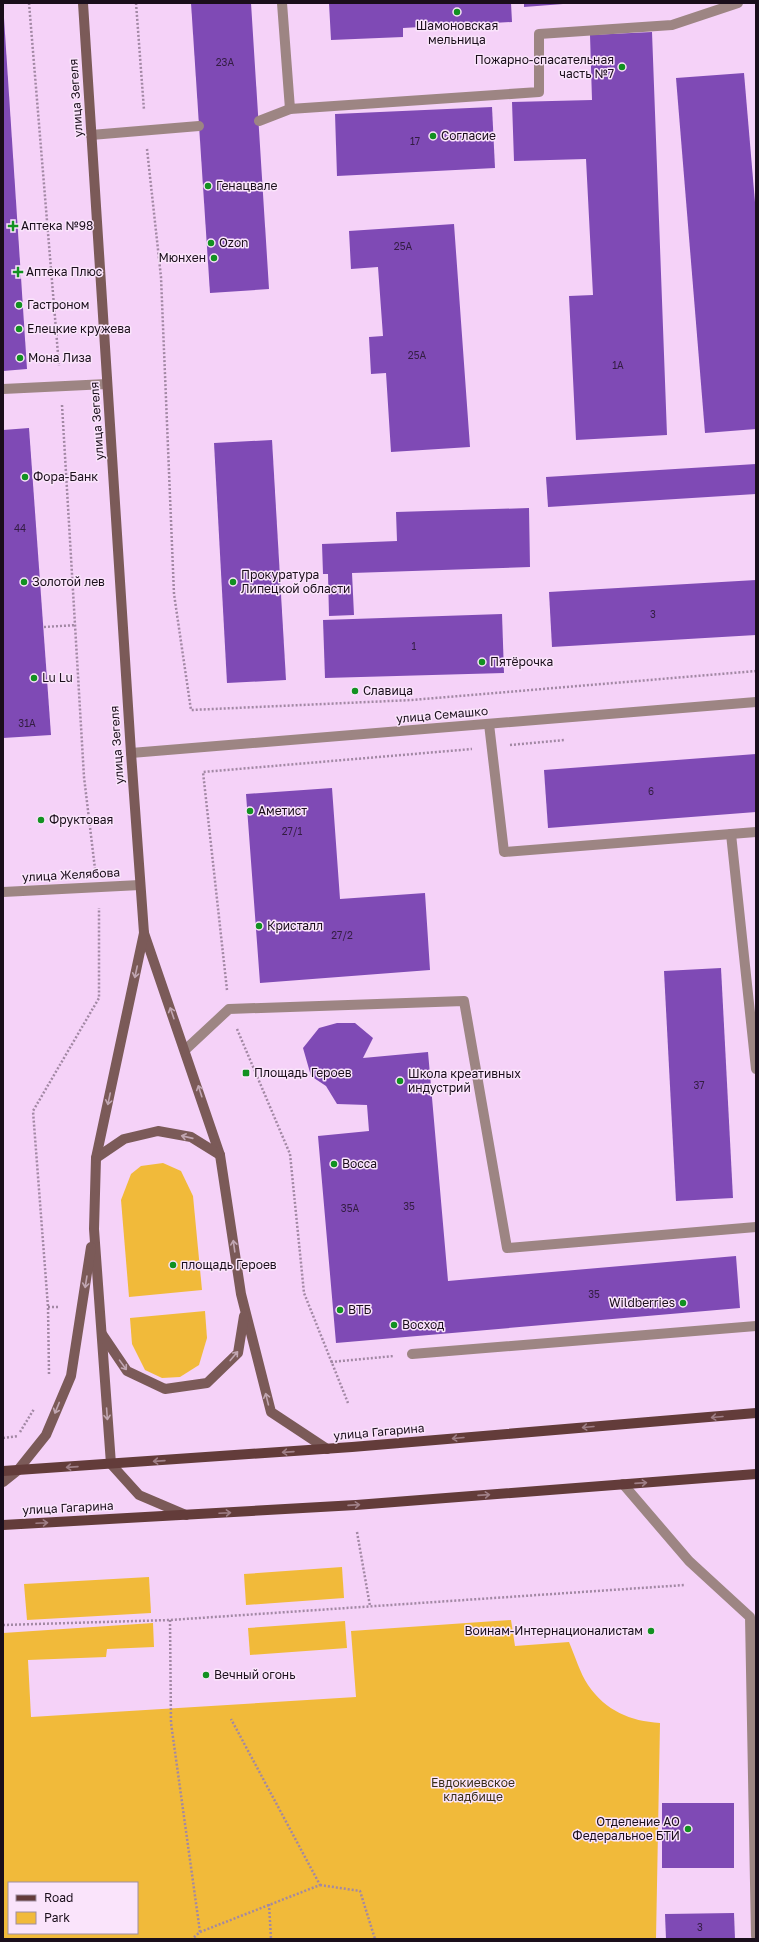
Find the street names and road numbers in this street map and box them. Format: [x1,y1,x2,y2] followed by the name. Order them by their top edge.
[65,58,86,138] street label: улица Зегеля
[86,381,107,461] street label: улица Зегеля
[395,703,489,726] street label: улица Семашко
[106,705,127,785] street label: улица Зегеля
[22,864,120,885] street label: улица Желябова
[333,1420,425,1443] street label: улица Гагарина
[22,1498,114,1517] street label: улица Гагарина

